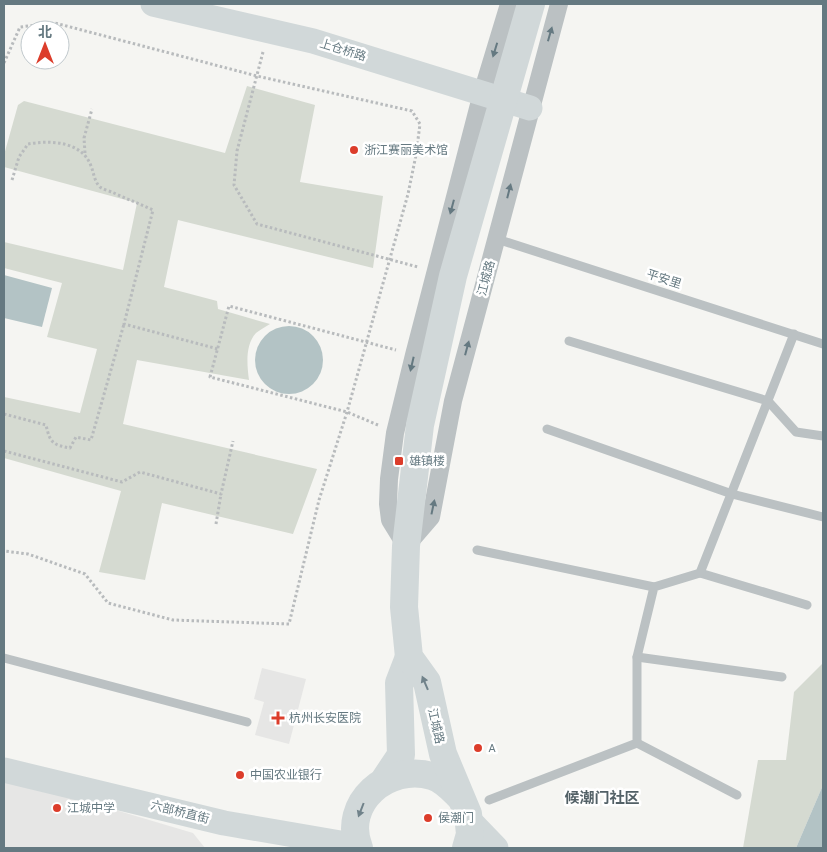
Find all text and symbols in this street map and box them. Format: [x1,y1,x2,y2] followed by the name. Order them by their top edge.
[20,20,70,70] north arrow
[38,25,52,42] text: 北
[547,26,555,41] one-way arrow
[317,36,368,66] street label: 上仓桥路
[491,43,499,58] one-way arrow
[364,143,448,159] place label: 浙江赛丽美术馆
[348,144,360,156] marker: 浙江赛丽美术馆
[505,184,513,199] one-way arrow
[448,200,456,215] one-way arrow
[475,259,499,298] street label: 江城路
[644,267,683,293] street label: 平安里
[464,341,472,356] one-way arrow
[408,357,416,372] one-way arrow
[409,454,445,470] place label: 雄镇楼
[393,455,405,467] marker: 雄镇楼
[429,499,437,515] one-way arrow
[421,675,429,690] one-way arrow
[423,707,447,746] street label: 江城路
[271,711,285,725] marker: 杭州长安医院
[289,711,361,727] place label: 杭州长安医院
[488,741,496,757] place label: A
[472,742,484,754] marker: A
[250,768,322,784] place label: 中国农业银行
[234,769,246,781] marker: 中国农业银行
[564,789,640,809] district label: 候潮门社区
[149,798,211,828] street label: 六部桥直街
[67,801,115,817] place label: 江城中学
[51,802,63,814] marker: 江城中学
[357,802,364,817] one-way arrow
[438,811,474,827] place label: 侯潮门
[422,812,434,824] marker: 侯潮门

